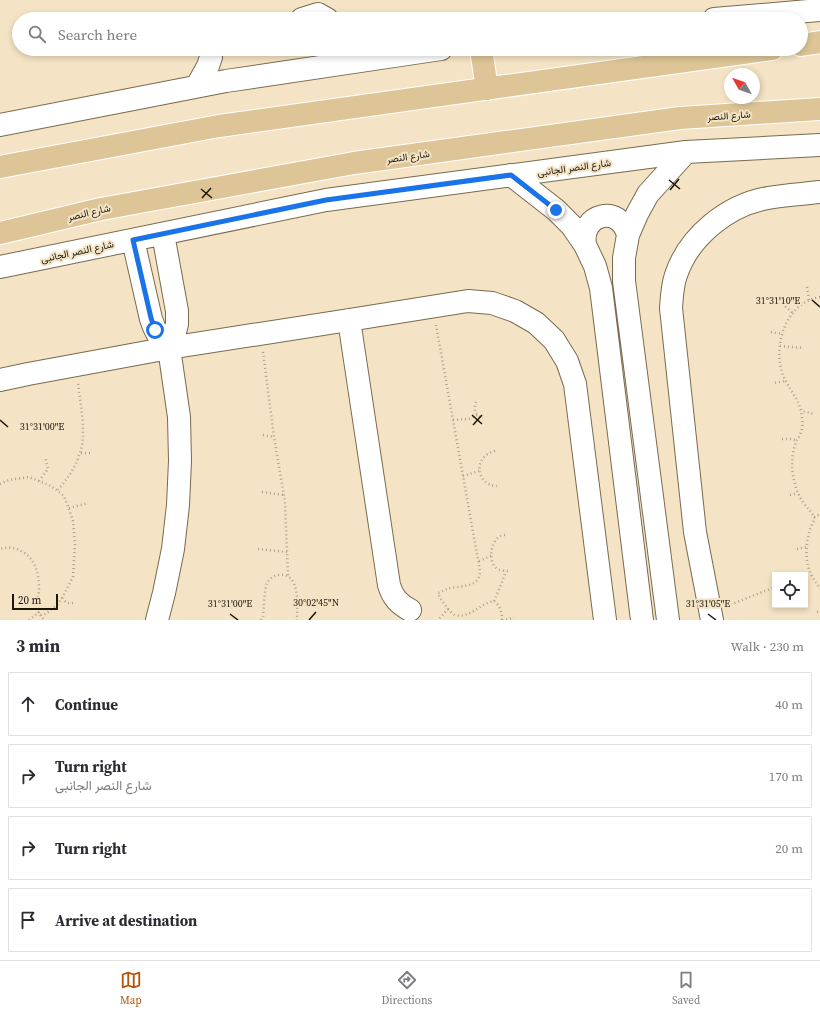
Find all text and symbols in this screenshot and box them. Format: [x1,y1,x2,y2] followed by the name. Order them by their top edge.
[12,12,808,56] search box
[26,23,48,45] icon: search
[58,24,137,45] text: Search here
[724,68,760,104] north arrow
[706,107,751,124] street label: شارع النصر
[385,147,431,166] street label: شارع النصر
[536,156,612,179] street label: شارع النصر الجانبى
[65,201,112,224] street label: شارع النصر
[547,201,565,219] route end
[39,237,115,266] street label: شارع النصر الجانبى
[756,294,800,307] text: 31°31'10"E
[146,321,164,339] route start
[20,420,64,433] text: 31°31'00"E
[772,572,808,608] map controls
[772,572,808,608] button: locate
[12,592,58,611] scale bar
[18,593,41,608] text: 20 m
[293,596,339,609] text: 30°02'45"N
[208,597,252,610] text: 31°31'00"E
[686,597,730,610] text: 31°31'05"E
[16,634,60,658] text: 3 min
[731,638,804,655] text: Walk · 230 m
[17,693,39,715] icon: ahead
[55,694,118,715] text: Continue
[775,696,803,713] text: 40 m
[55,756,127,777] text: Turn right
[17,765,39,787] icon: right
[769,768,803,785] text: 170 m
[55,777,151,794] text: شارع النصر الجانبى
[17,837,39,859] icon: right
[55,838,127,859] text: Turn right
[775,840,803,857] text: 20 m
[17,909,39,931] icon: arrive
[55,910,197,931] text: Arrive at destination
[120,969,142,1008] tab: Map
[381,969,432,1008] tab: Directions
[672,969,700,1008] tab: Saved

